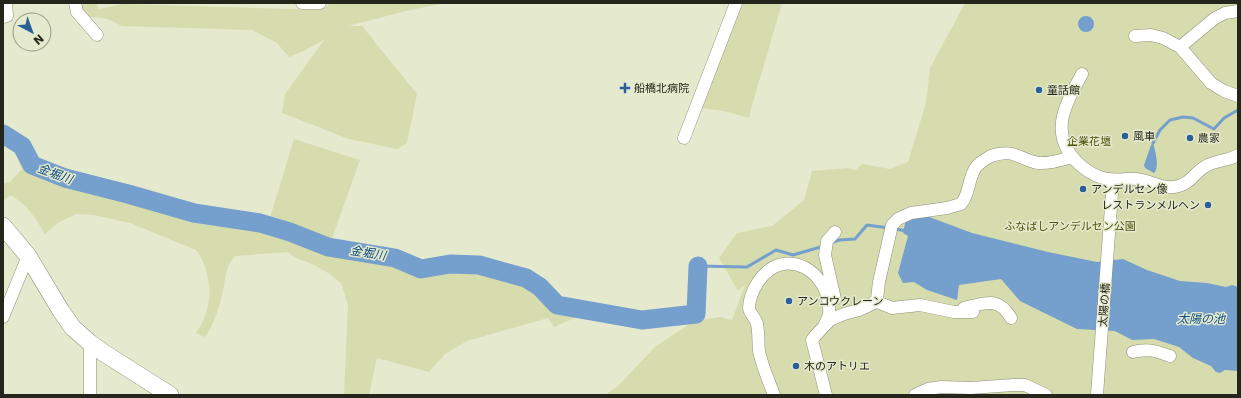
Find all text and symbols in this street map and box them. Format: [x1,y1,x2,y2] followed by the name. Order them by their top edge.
[12,12,52,52] north arrow
[30,31,46,47] text: N
[619,82,631,94] marker: 船橋北病院
[634,82,689,95] place label: 船橋北病院
[1047,84,1080,97] place label: 童話館
[1034,85,1044,95] marker: 童話館
[1133,130,1155,143] place label: 風車
[1120,131,1130,141] marker: 風車
[1198,132,1220,145] place label: 農家
[1185,133,1195,143] marker: 農家
[1067,135,1111,148] park label: 企業花壇
[36,161,76,187] water label: 金堀川
[1091,183,1168,196] place label: アンデルセン像
[1078,184,1088,194] marker: アンデルセン像
[1101,199,1200,212] place label: レストランメルヘン
[1203,200,1213,210] marker: レストランメルヘン
[1004,220,1136,233] park label: ふなばしアンデルセン公園
[349,243,389,263] water label: 金堀川
[1096,283,1113,327] street label: 太陽の橋
[797,295,884,308] place label: アンコウクレーン
[784,296,794,306] marker: アンコウクレーン
[1177,312,1226,326] water label: 太陽の池
[804,360,870,373] place label: 木のアトリエ
[791,361,801,371] marker: 木のアトリエ

